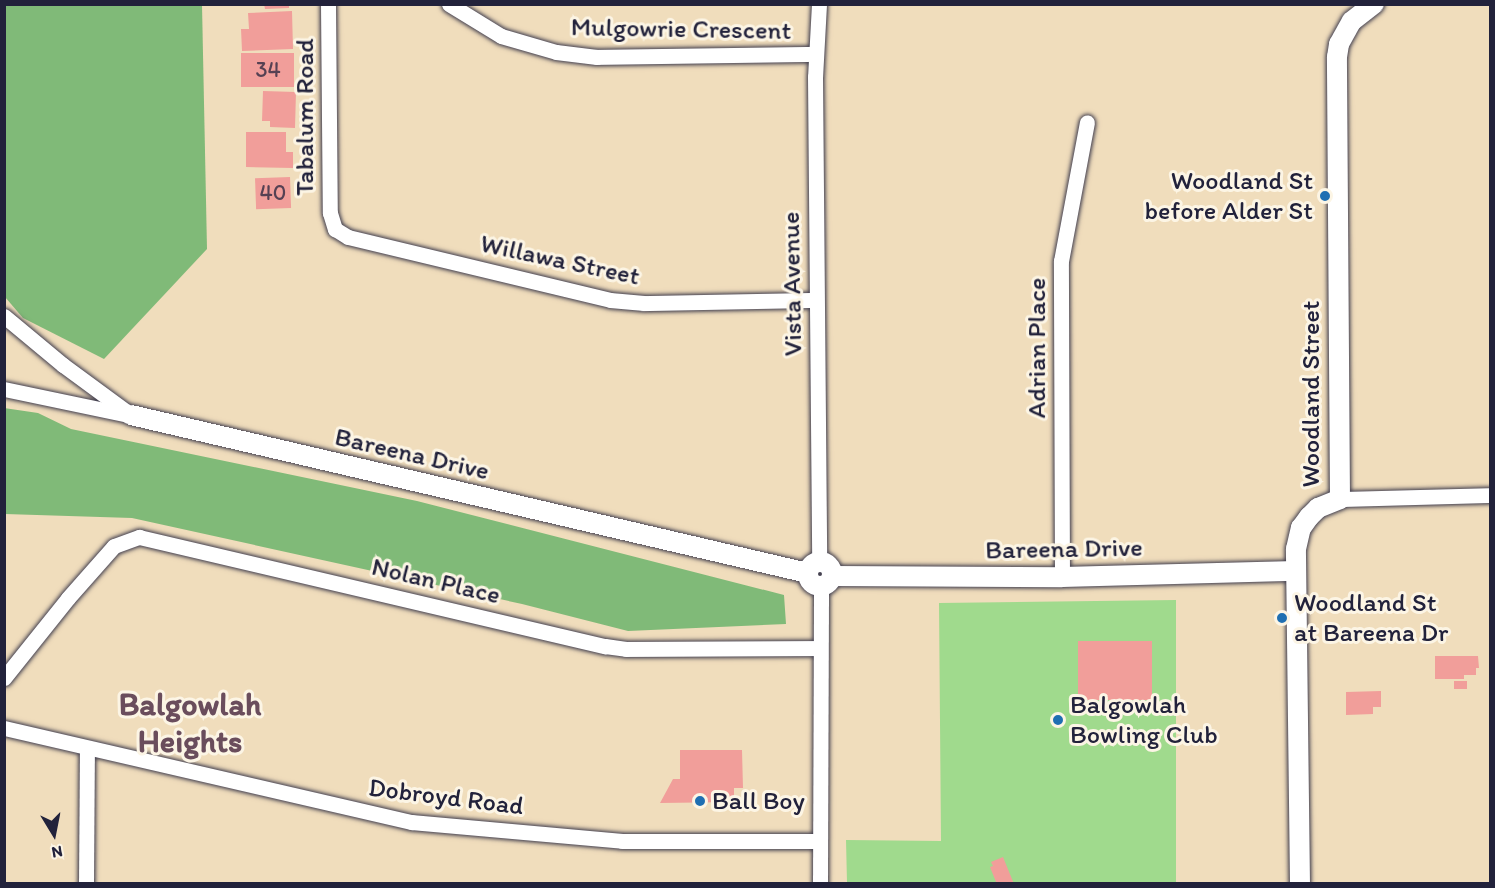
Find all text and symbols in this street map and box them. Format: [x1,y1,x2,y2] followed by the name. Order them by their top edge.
[570,11,792,47] street label: Mulgowrie Crescent
[289,38,321,196] street label: Tabalum Road
[255,57,281,83] house number: 34
[1144,165,1313,226] place label: Woodland St before Alder St
[260,180,286,206] house number: 40
[1318,189,1332,203] marker: Woodland St before Alder St
[775,212,809,356] street label: Vista Avenue
[477,228,643,292] street label: Willawa Street
[1021,278,1053,418] street label: Adrian Place
[1295,301,1327,487] street label: Woodland Street
[332,421,492,487] street label: Bareena Drive
[985,532,1143,566] street label: Bareena Drive
[369,551,503,611] street label: Nolan Place
[1294,587,1449,648] place label: Woodland St at Bareena Dr
[1275,611,1289,625] marker: Woodland St at Bareena Dr
[119,686,261,761] district label: Balgowlah Heights
[1070,689,1218,750] place label: Balgowlah Bowling Club
[1051,713,1065,727] marker: Balgowlah Bowling Club
[367,772,525,822] street label: Dobroyd Road
[712,785,805,817] place label: Ball Boy
[693,794,707,808] marker: Ball Boy
[24,804,84,864] north arrow
[50,842,64,863] text: N

